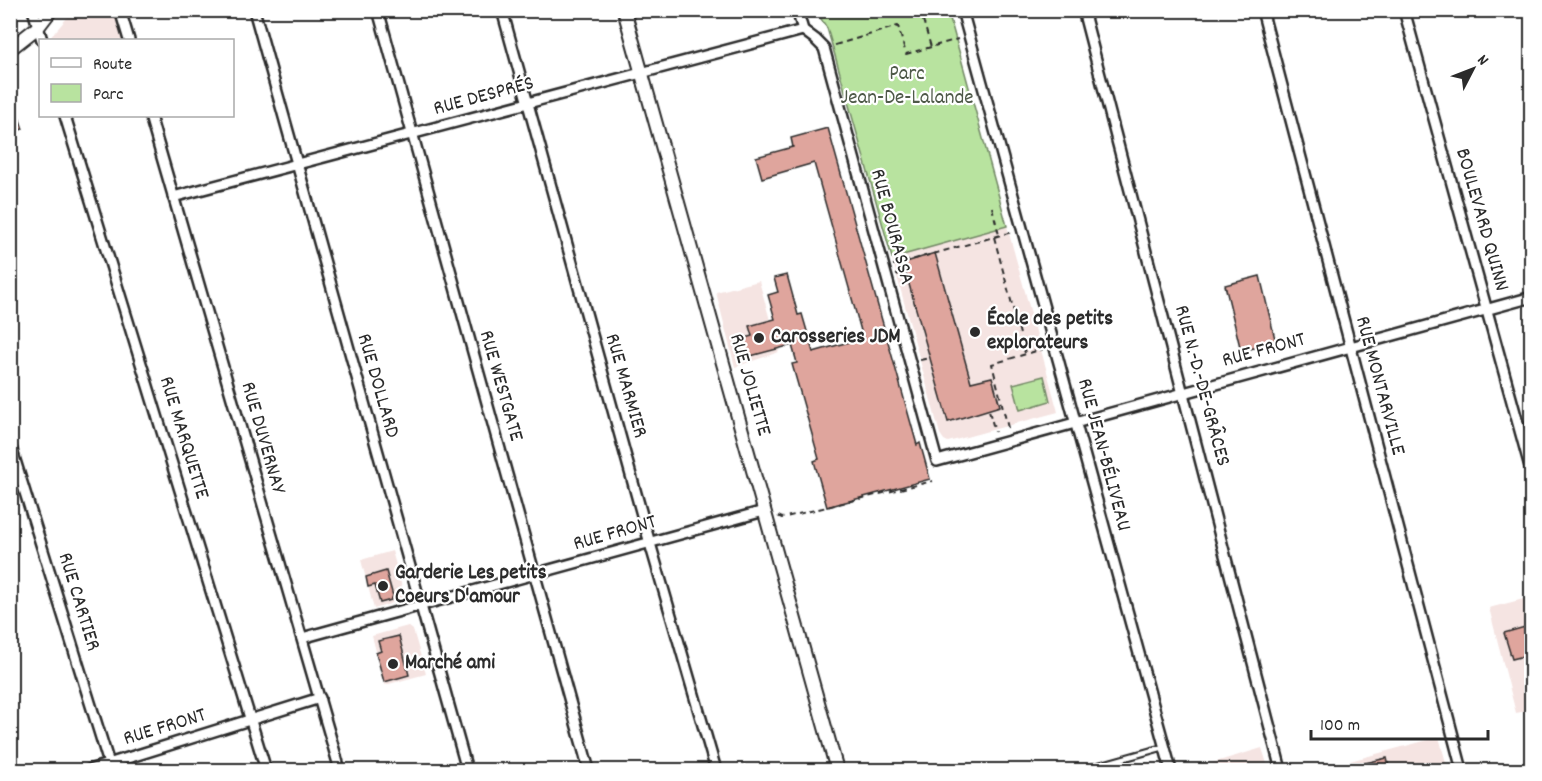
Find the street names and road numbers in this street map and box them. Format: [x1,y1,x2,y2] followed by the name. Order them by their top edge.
[430,69,538,125] street label: RUE DESPRÉS
[1446,145,1516,295] street label: BOULEVARD QUINN
[861,166,921,288] street label: RUE BOURASSA
[1165,302,1237,470] street label: RUE N.-D.-DE-GRÂCES
[1346,313,1412,459] street label: RUE MONTARVILLE
[1219,325,1310,377] street label: RUE FRONT
[470,327,530,445] street label: RUE WESTGATE
[348,330,406,442] street label: RUE DOLLARD
[596,330,654,442] street label: RUE MARMIER
[720,330,778,440] street label: RUE JOLIETTE
[150,373,216,504] street label: RUE MARQUETTE
[1068,375,1138,535] street label: RUE JEAN-BÉLIVEAU
[232,379,293,499] street label: RUE DUVERNAY
[570,508,661,560] street label: RUE FRONT
[49,549,107,655] street label: RUE CARTIER
[120,701,211,755] street label: RUE FRONT

